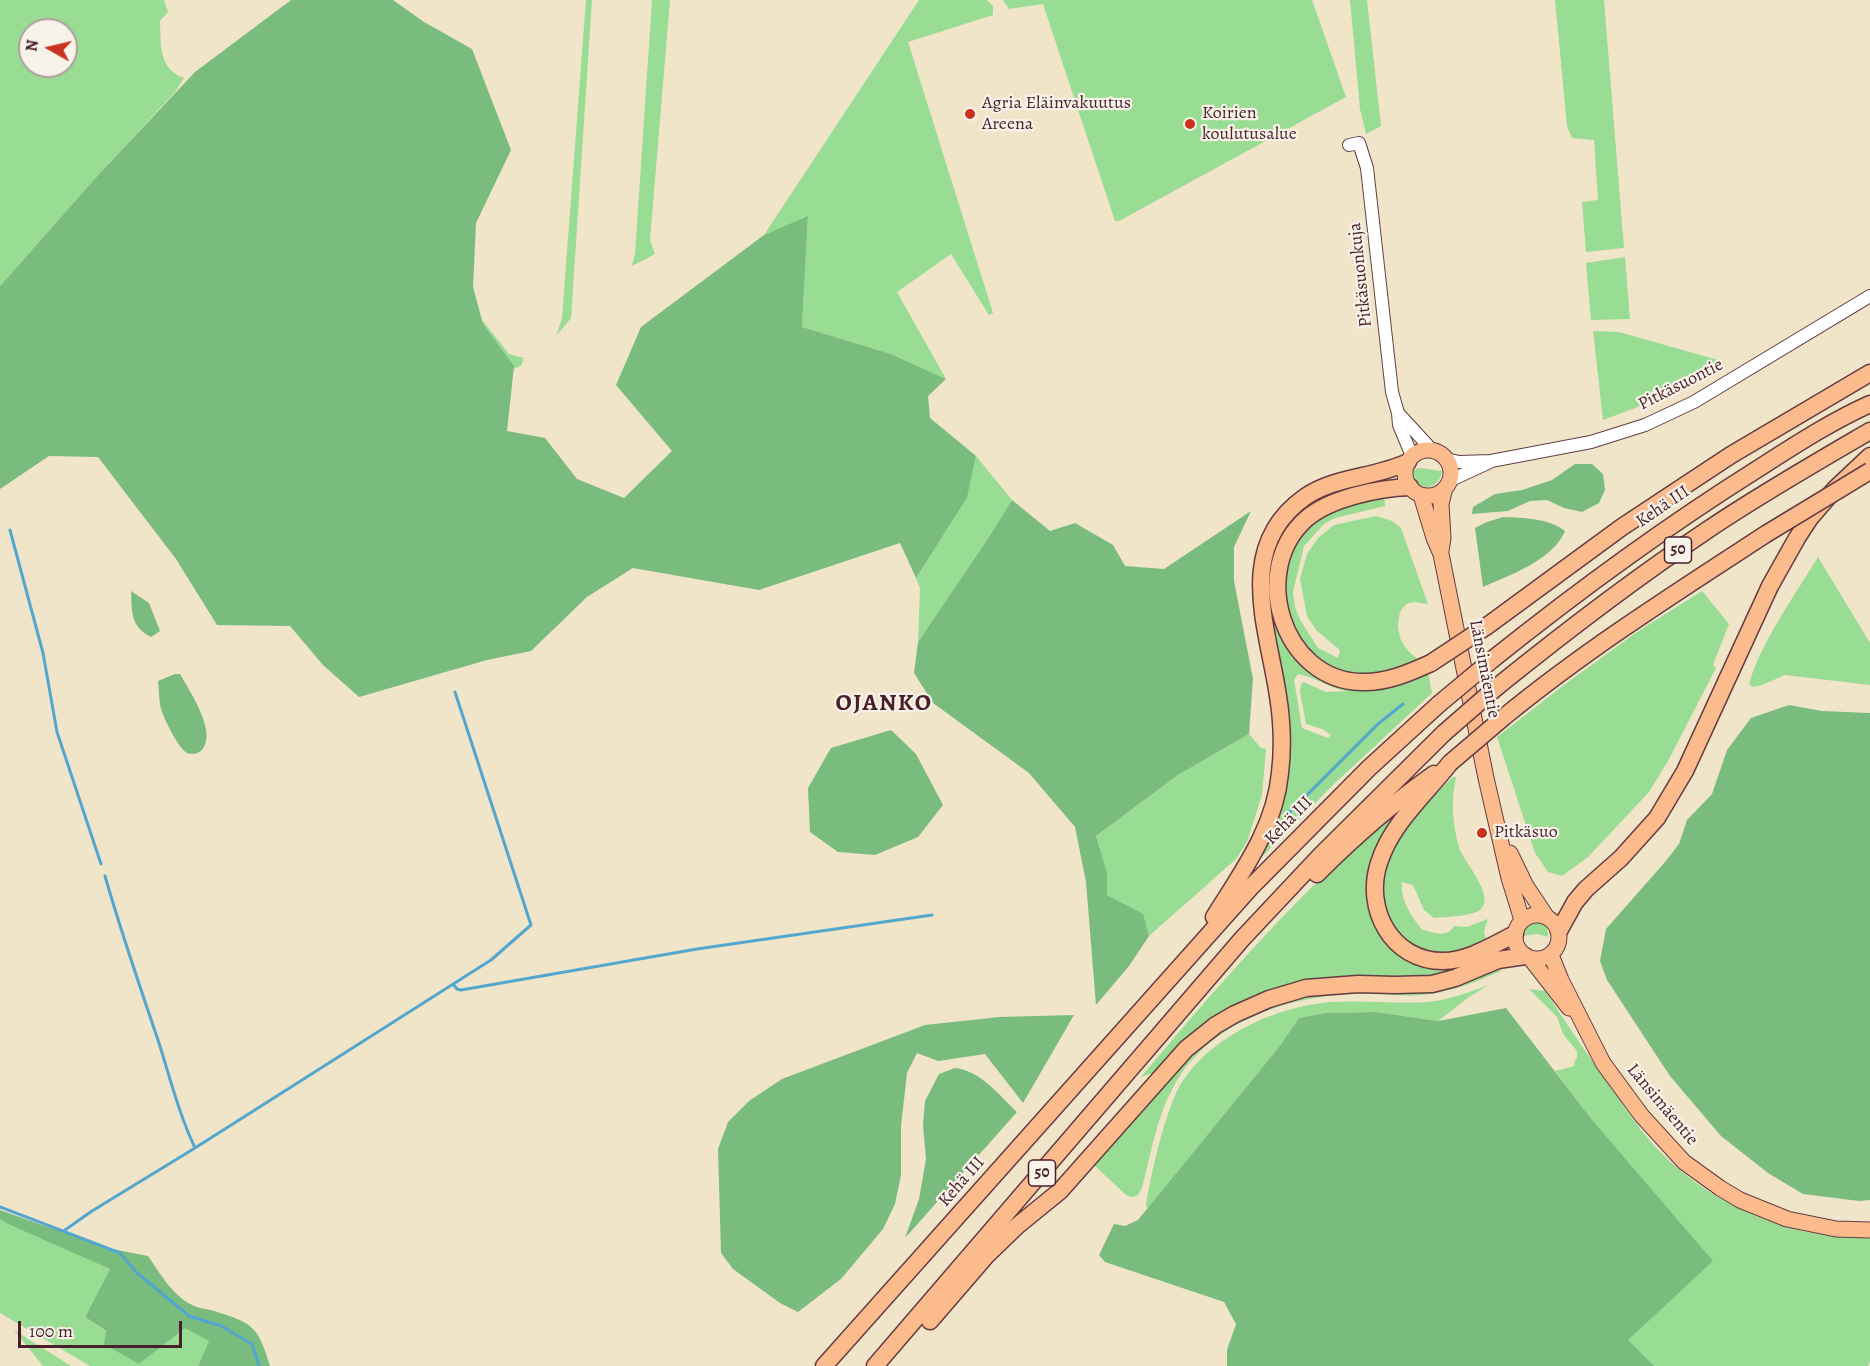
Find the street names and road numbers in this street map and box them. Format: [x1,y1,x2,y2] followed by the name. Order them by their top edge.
[1345,222,1377,328] street label: Pitkäsuonkuja
[1635,354,1727,416] street label: Pitkäsuontie
[1632,481,1694,533] street label: Kehä III
[1664,537,1692,563] road number: 50
[1464,618,1504,720] street label: Länsimäentie
[1260,792,1318,850] street label: Kehä III
[1622,1060,1702,1150] street label: Länsimäentie
[934,1152,990,1212] street label: Kehä III
[1028,1160,1056,1186] road number: 50

